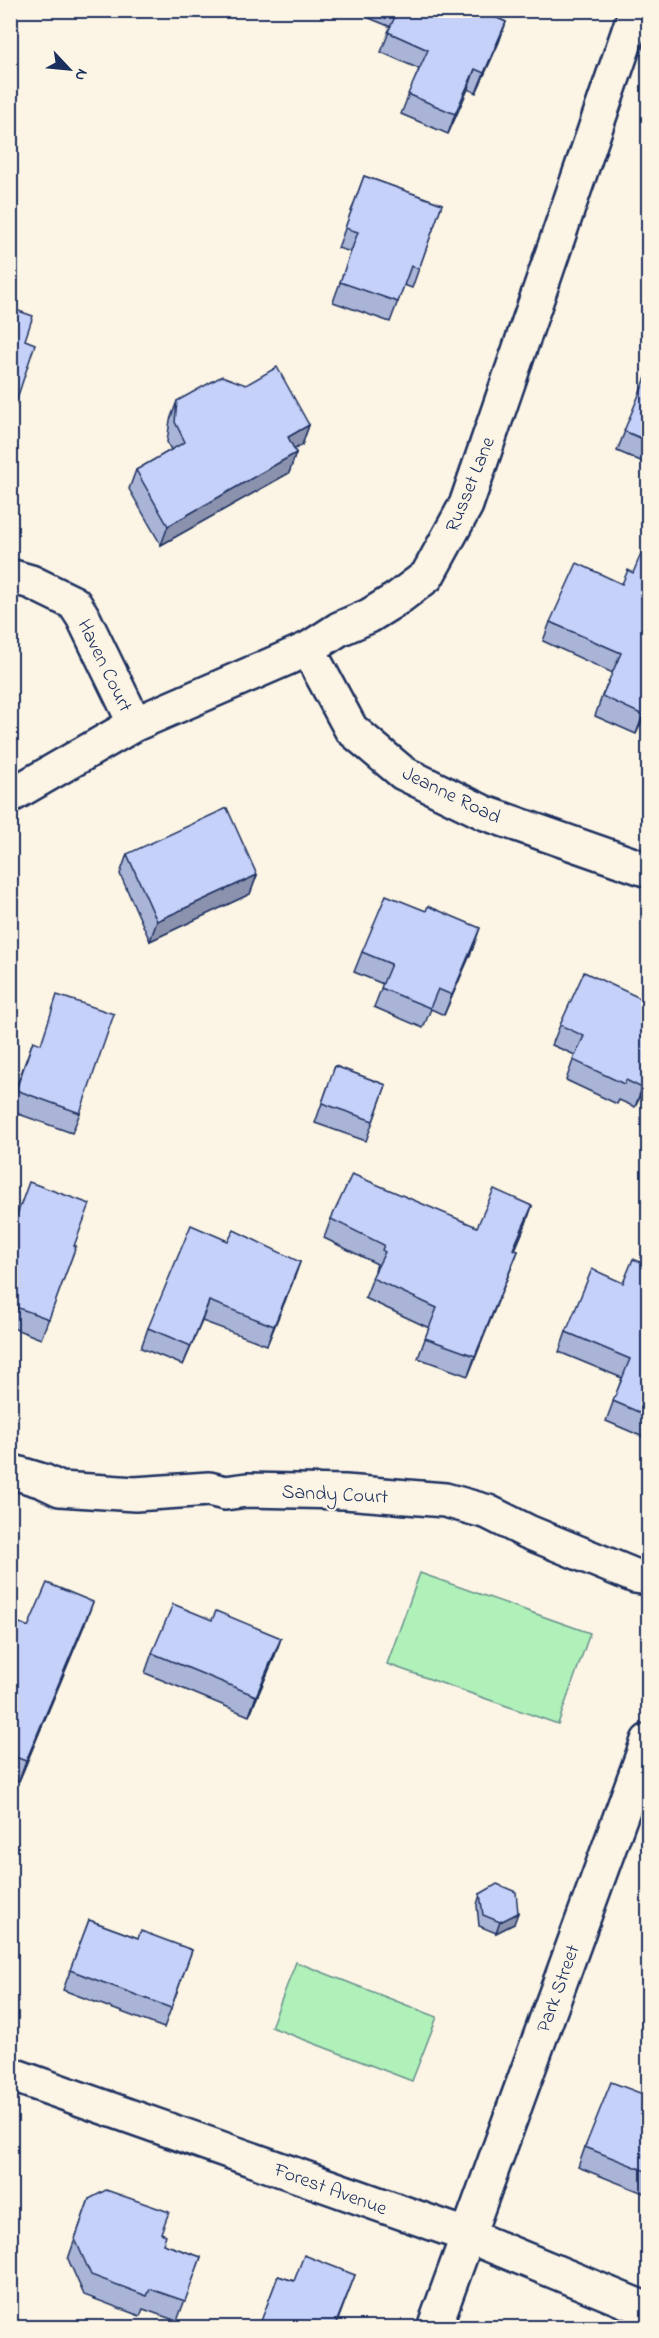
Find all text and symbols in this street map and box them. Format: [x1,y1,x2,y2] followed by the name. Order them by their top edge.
[39,39,99,99] north arrow
[67,65,94,85] text: N
[439,433,504,537] street label: Russet Lane
[69,615,139,718] street label: Haven Court
[397,760,505,833] street label: Jeanne Road
[281,1478,389,1513] street label: Sandy Court
[530,1941,589,2037] street label: Park Street
[269,2156,391,2224] street label: Forest Avenue

